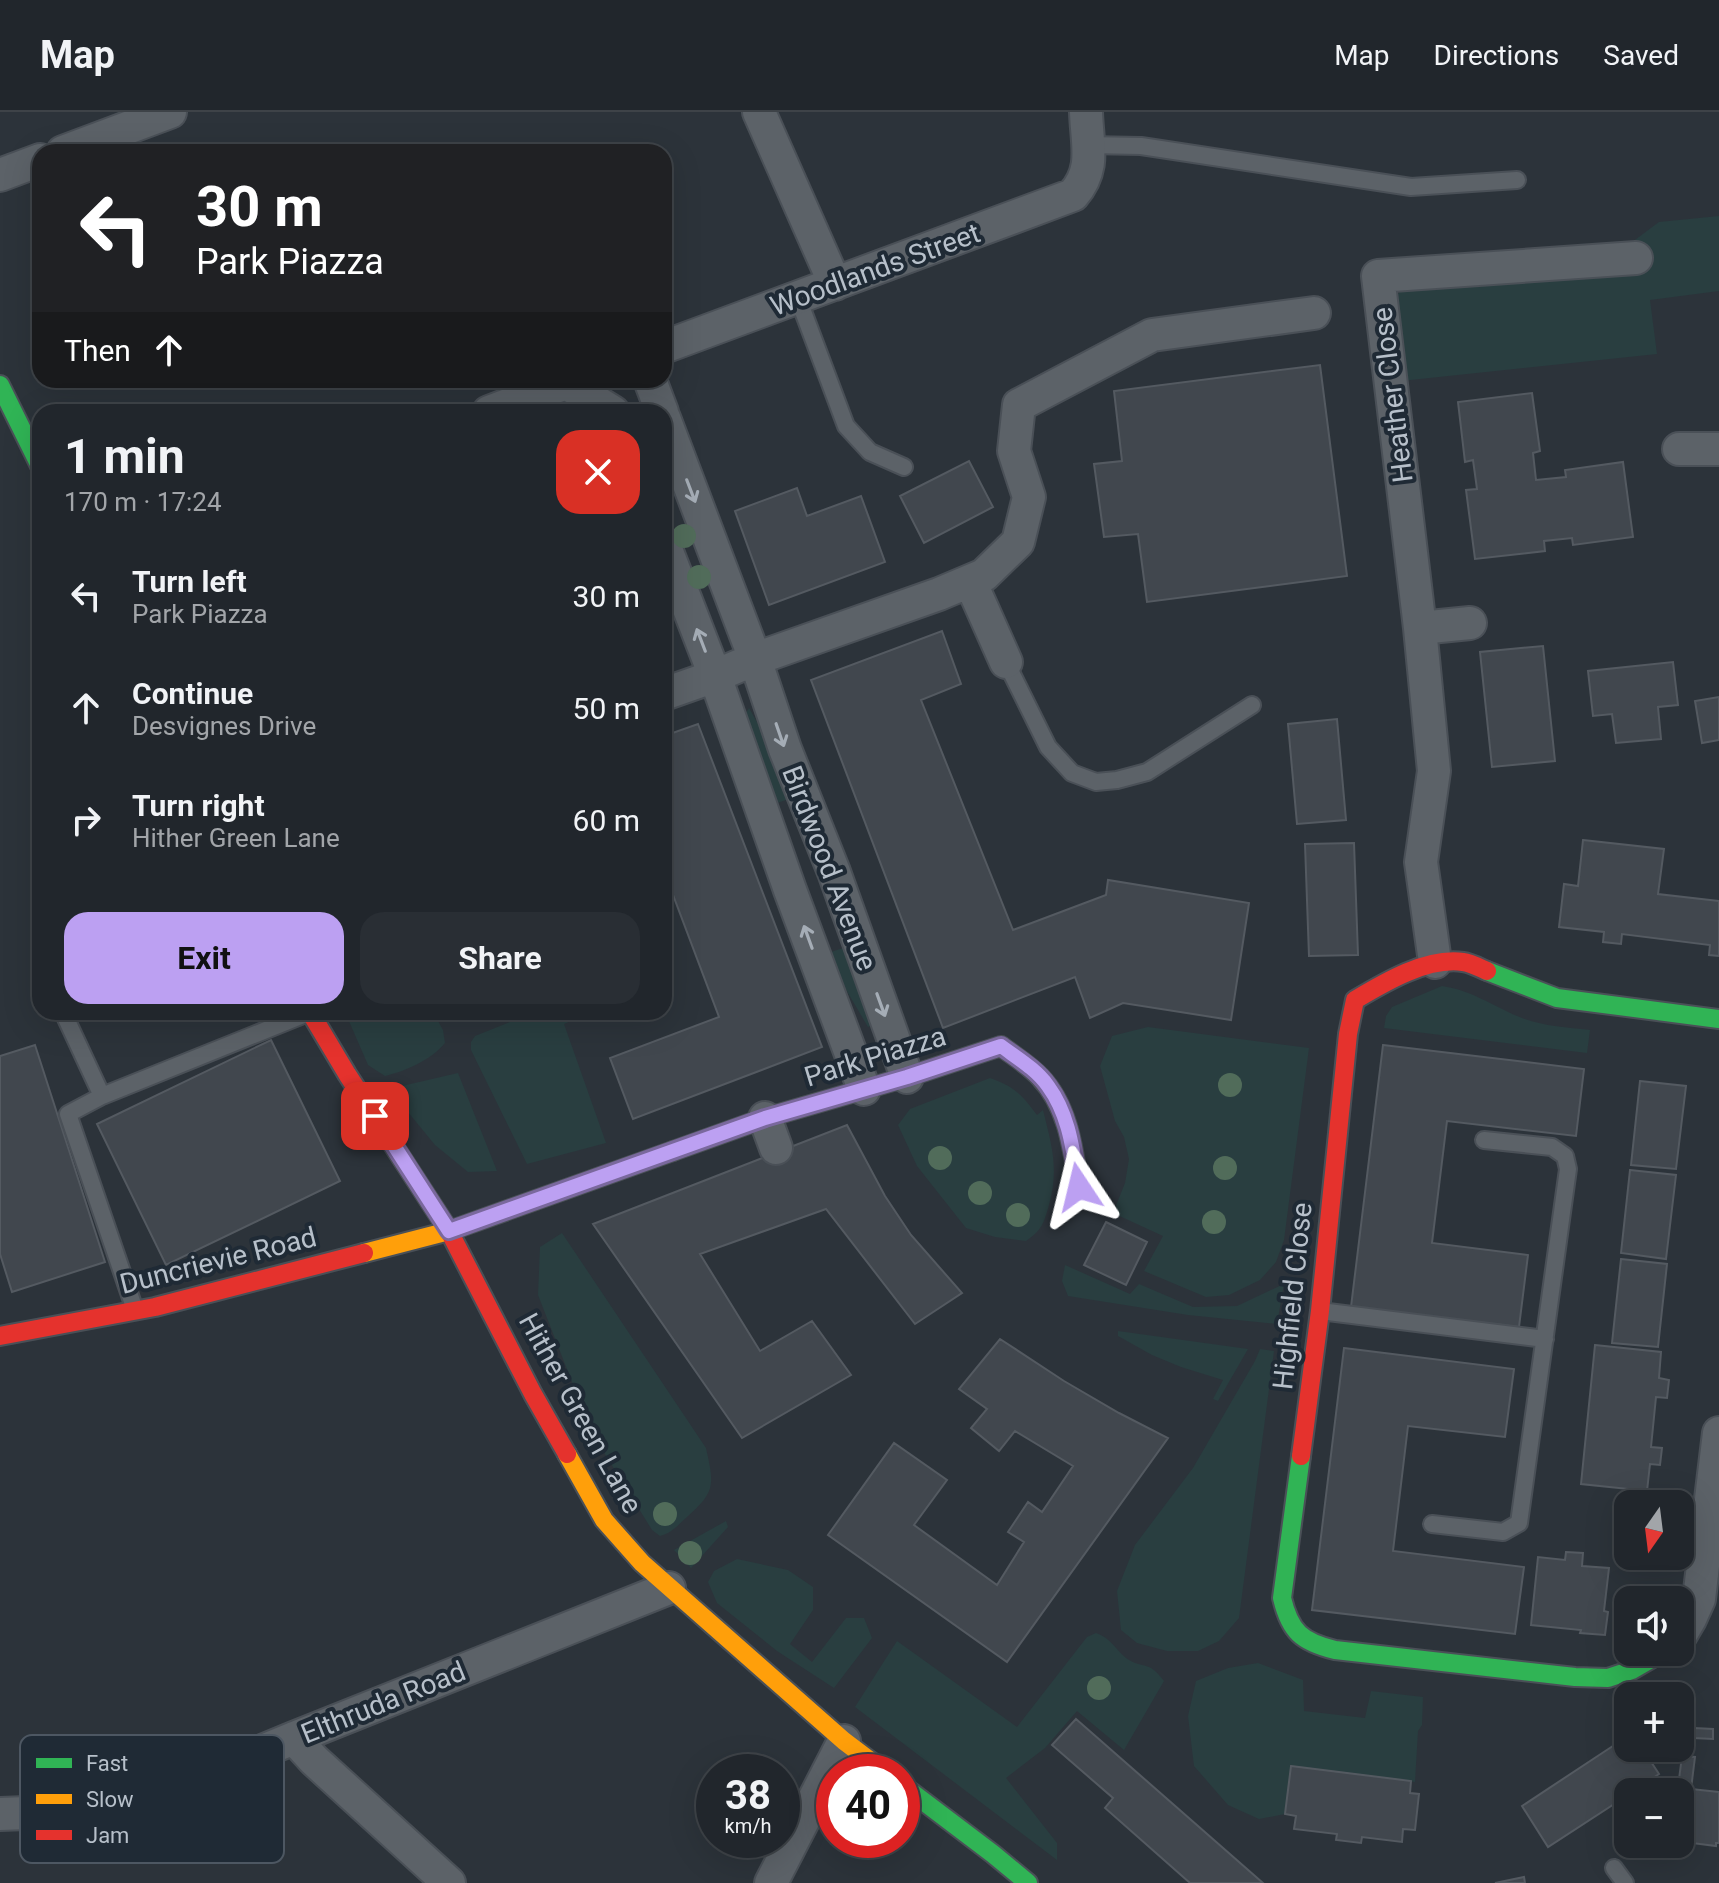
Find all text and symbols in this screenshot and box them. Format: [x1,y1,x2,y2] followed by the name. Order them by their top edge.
[40,33,115,77] text: Map
[1334,39,1390,72] text: Map
[1434,39,1559,72] text: Directions
[1603,39,1679,72] text: Saved
[196,174,323,240] text: 30 m
[64,176,168,280] icon: left
[766,216,985,323] street label: Woodlands Street
[196,241,384,283] text: Park Piazza
[1365,305,1420,484] street label: Heather Close
[147,328,191,372] icon: ahead
[64,333,131,368] text: Then
[64,428,185,485] text: 1 min
[556,430,640,514] button: close
[685,478,699,503] one-way arrow
[64,487,222,517] text: 170 m · 17:24
[132,564,247,599] text: Turn left
[64,574,108,618] icon: left
[573,579,640,614] text: 30 m
[132,599,268,629] text: Park Piazza
[693,628,707,653] one-way arrow
[132,676,253,711] text: Continue
[64,686,108,730] icon: ahead
[573,691,640,726] text: 50 m
[132,711,316,741] text: Desvignes Drive
[774,722,789,747] one-way arrow
[775,761,884,975] street label: Birdwood Avenue
[132,788,265,823] text: Turn right
[64,798,108,842] icon: right
[573,803,640,838] text: 60 m
[132,823,340,853] text: Hither Green Lane
[64,912,344,1004] button: Exit
[360,912,640,1004] button: Share
[800,926,814,950] one-way arrow
[875,992,889,1017] one-way arrow
[800,1019,950,1094] street label: Park Piazza
[341,1082,409,1150] pin
[353,1094,397,1138] icon: arrive
[1037,1145,1121,1229] position arrow
[1266,1201,1319,1391] street label: Highfield Close
[116,1220,320,1301] street label: Duncrievie Road
[512,1307,649,1519] street label: Hither Green Lane
[1614,1490,1694,1570] north arrow
[1614,1490,1694,1858] map controls
[1614,1586,1694,1666] button: sound
[296,1654,470,1750] street label: Elthruda Road
[1614,1682,1694,1762] button: +
[20,1735,284,1863] legend
[86,1751,128,1776] text: Fast
[816,1754,920,1858] speed limit sign: 40
[725,1772,771,1819] text: 38
[1614,1778,1694,1858] button: −
[86,1787,134,1812] text: Slow
[725,1814,771,1838] text: km/h
[86,1823,129,1848] text: Jam

